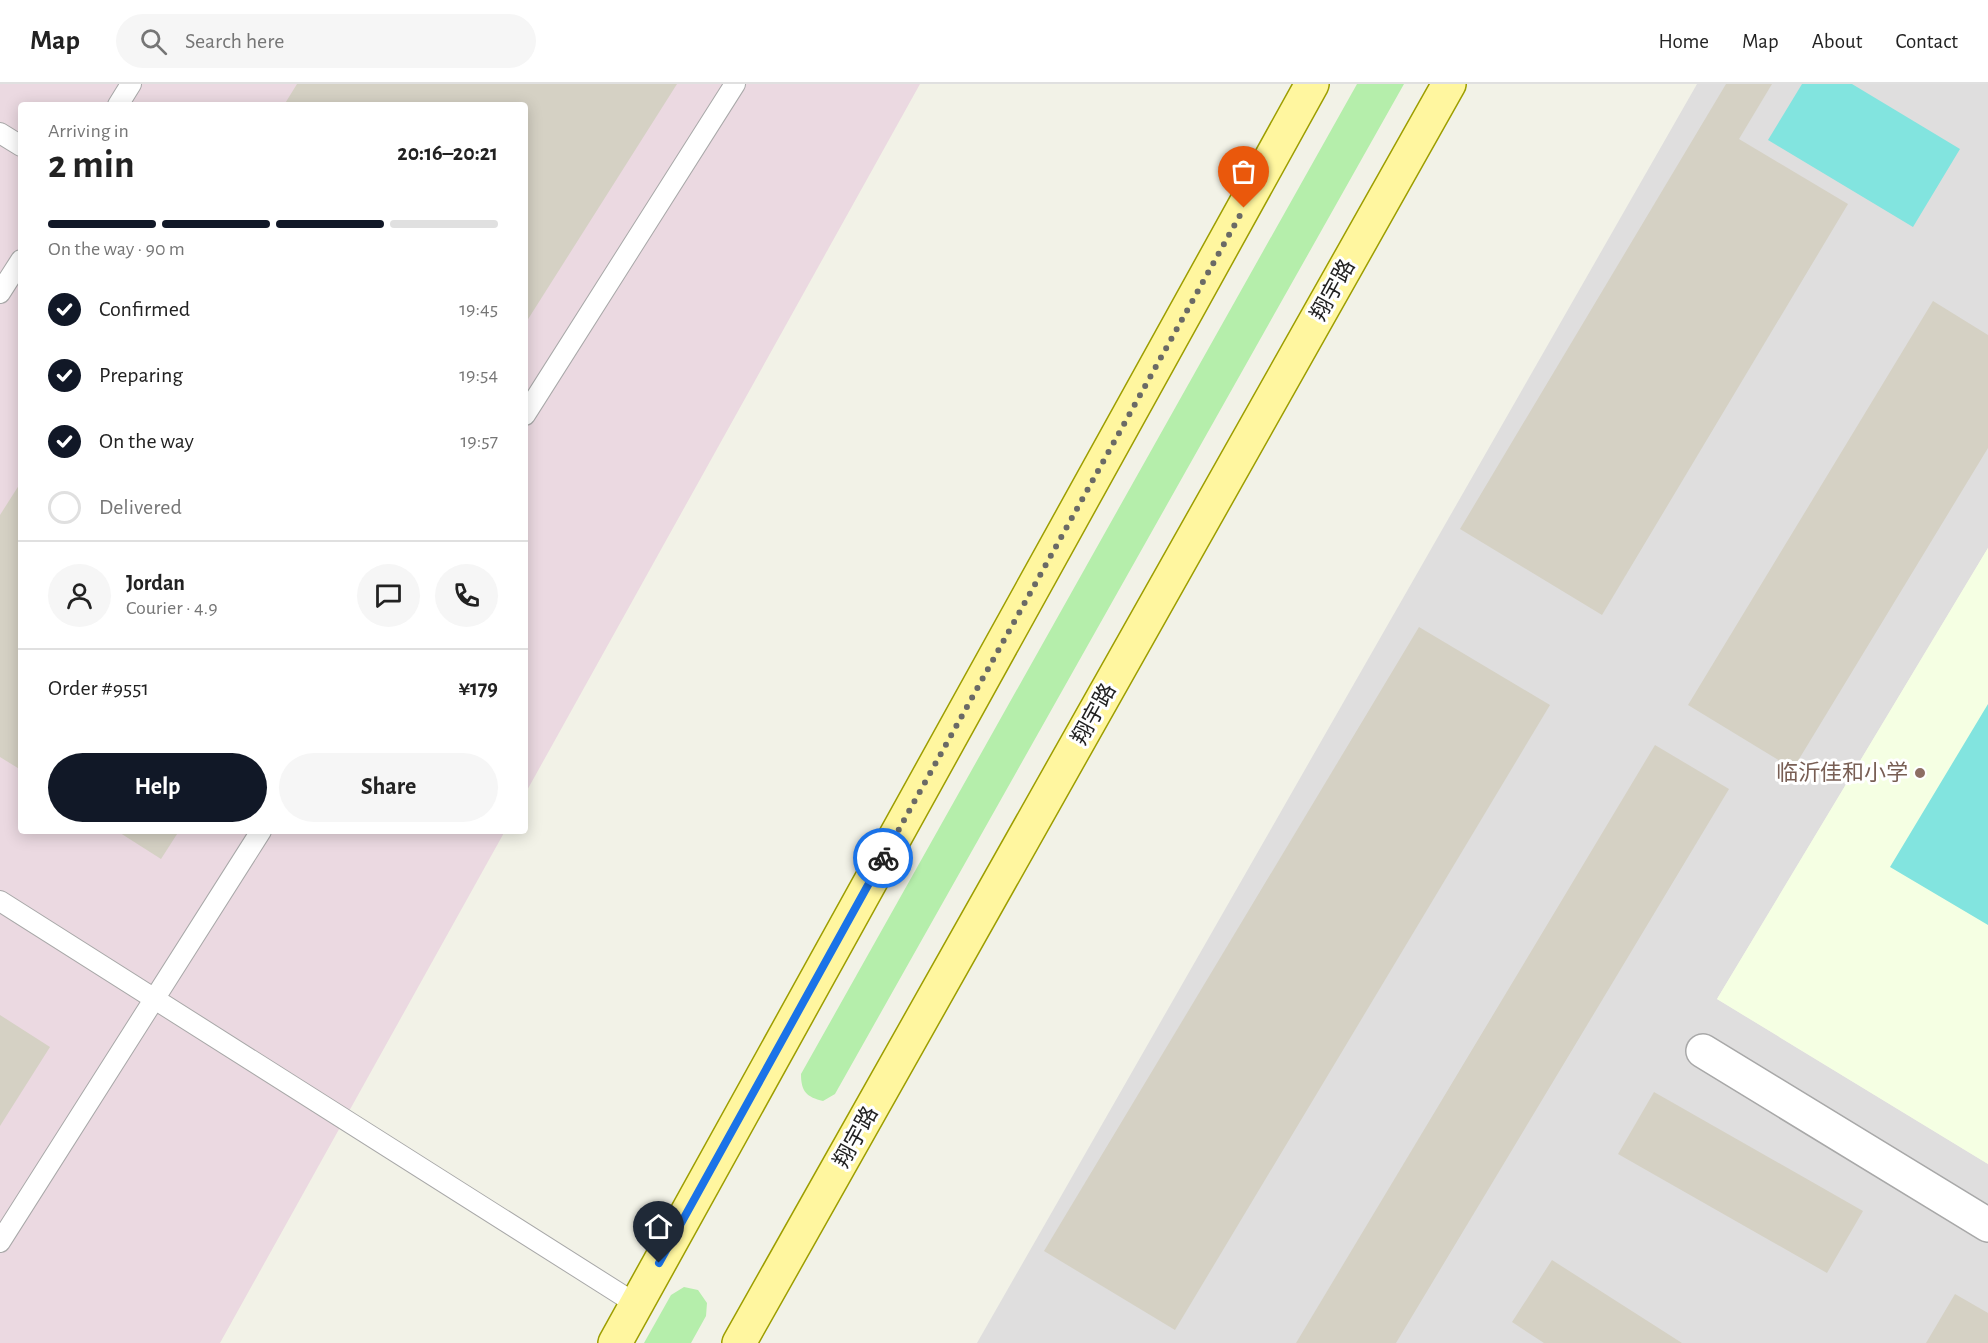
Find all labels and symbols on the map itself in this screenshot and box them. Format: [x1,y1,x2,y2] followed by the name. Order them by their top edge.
[1218,146,1269,208] pin
[1307,255,1359,324] street label: 翔宇路
[1068,679,1120,748] street label: 翔宇路
[1776,761,1908,784] place label: 临沂佳和小学
[1913,766,1927,780] marker: 临沂佳和小学
[853,828,913,888] courier
[830,1102,882,1171] street label: 翔宇路
[633,1201,684,1263] pin

